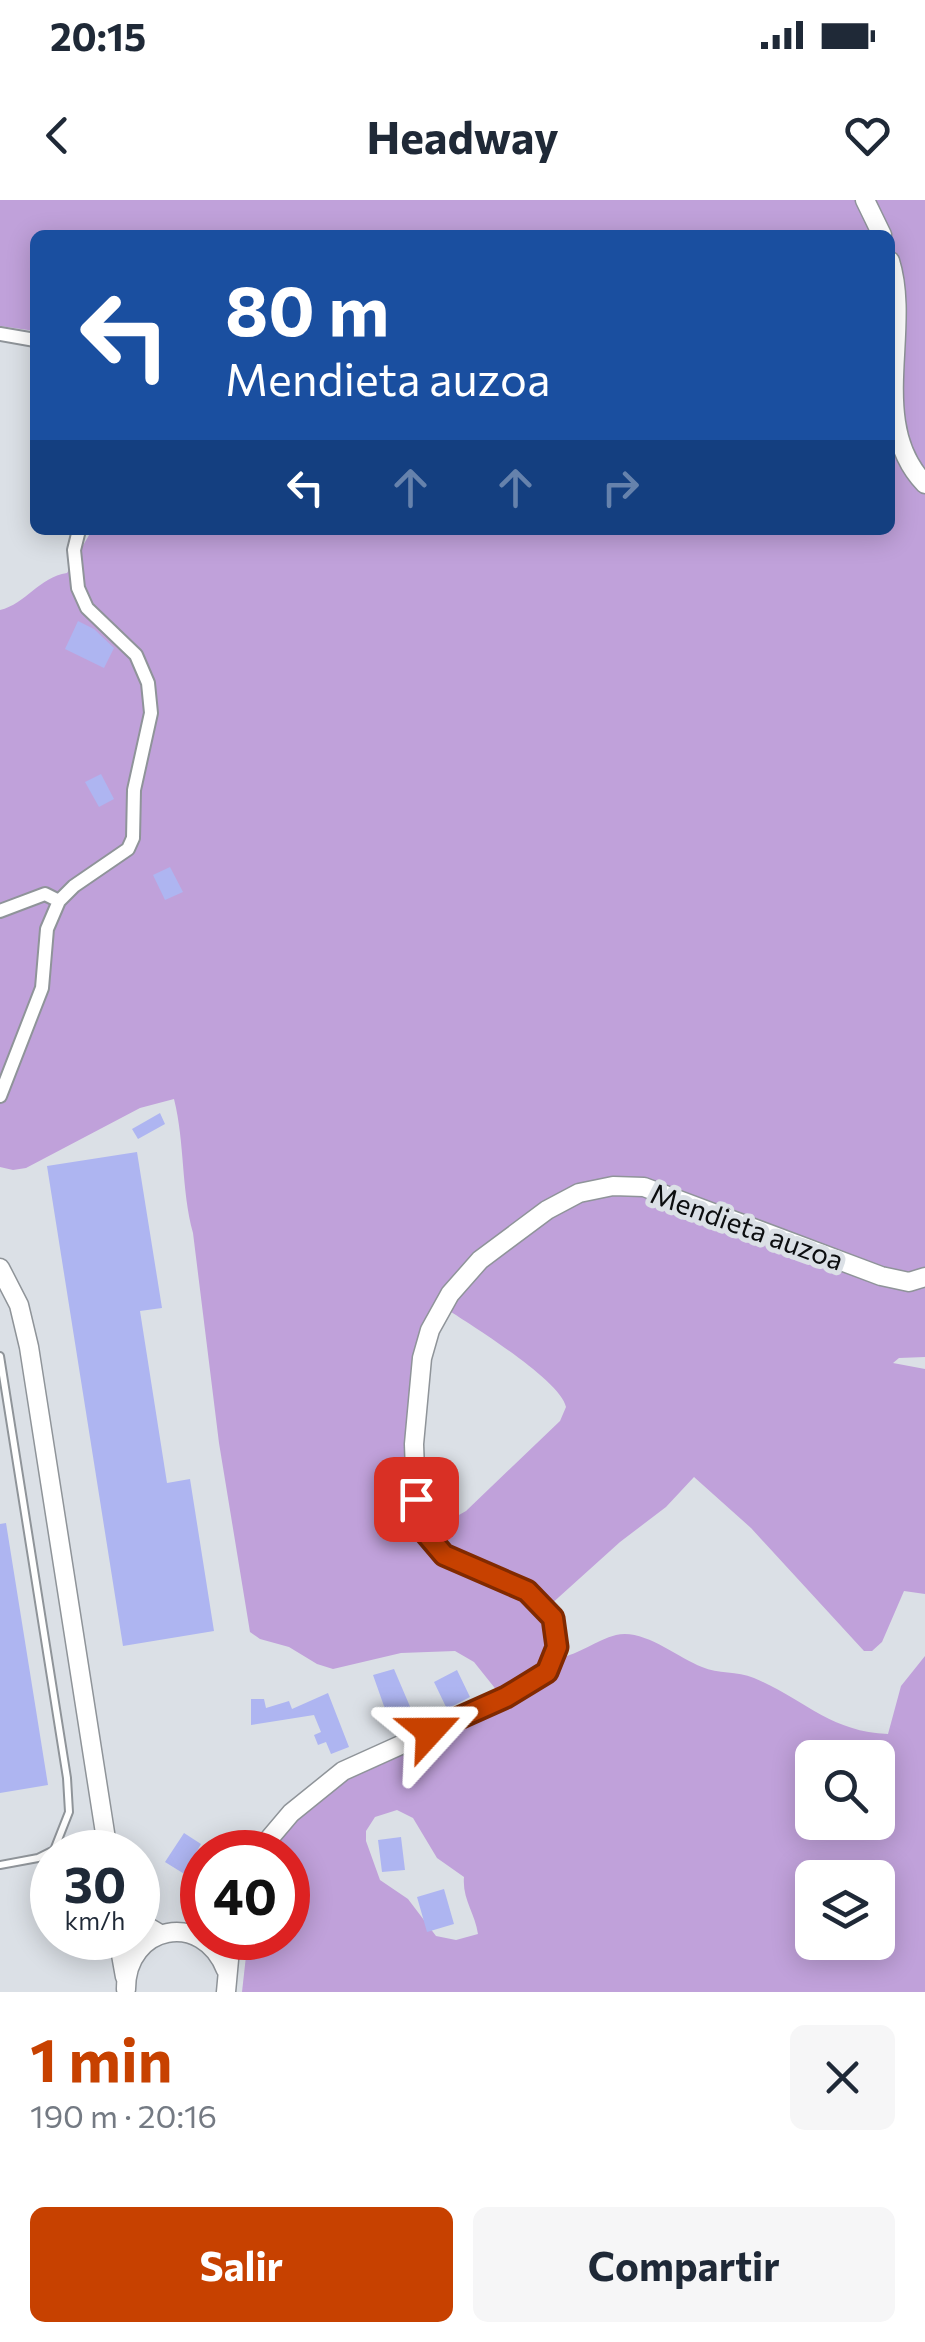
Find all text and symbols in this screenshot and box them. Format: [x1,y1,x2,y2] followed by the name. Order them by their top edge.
[50,12,146,59] text: 20:15
[30,108,85,163] icon: back
[366,108,559,163] text: Headway
[840,108,895,163] icon: heart
[225,265,389,350] text: 80 m
[60,270,190,400] icon: left
[225,350,550,405] text: Mendieta auzoa
[278,460,333,515] icon: left
[383,460,438,515] icon: ahead
[488,460,543,515] icon: ahead
[593,460,648,515] icon: right
[646,1175,848,1277] street label: Mendieta auzoa
[374,1457,459,1542] pin
[389,1472,444,1527] icon: arrive
[378,1679,482,1783] position arrow
[795,1740,895,1960] map controls
[795,1740,895,1840] button: search
[180,1830,310,1960] speed limit sign: 40
[64,1852,126,1913] text: 30
[795,1860,895,1960] button: layers
[65,1905,125,1935] text: km/h
[30,2021,172,2094] text: 1 min
[790,2025,895,2130] button: close
[30,2095,217,2135] text: 190 m · 20:16
[30,2207,453,2322] button: Salir
[473,2207,895,2322] button: Compartir

